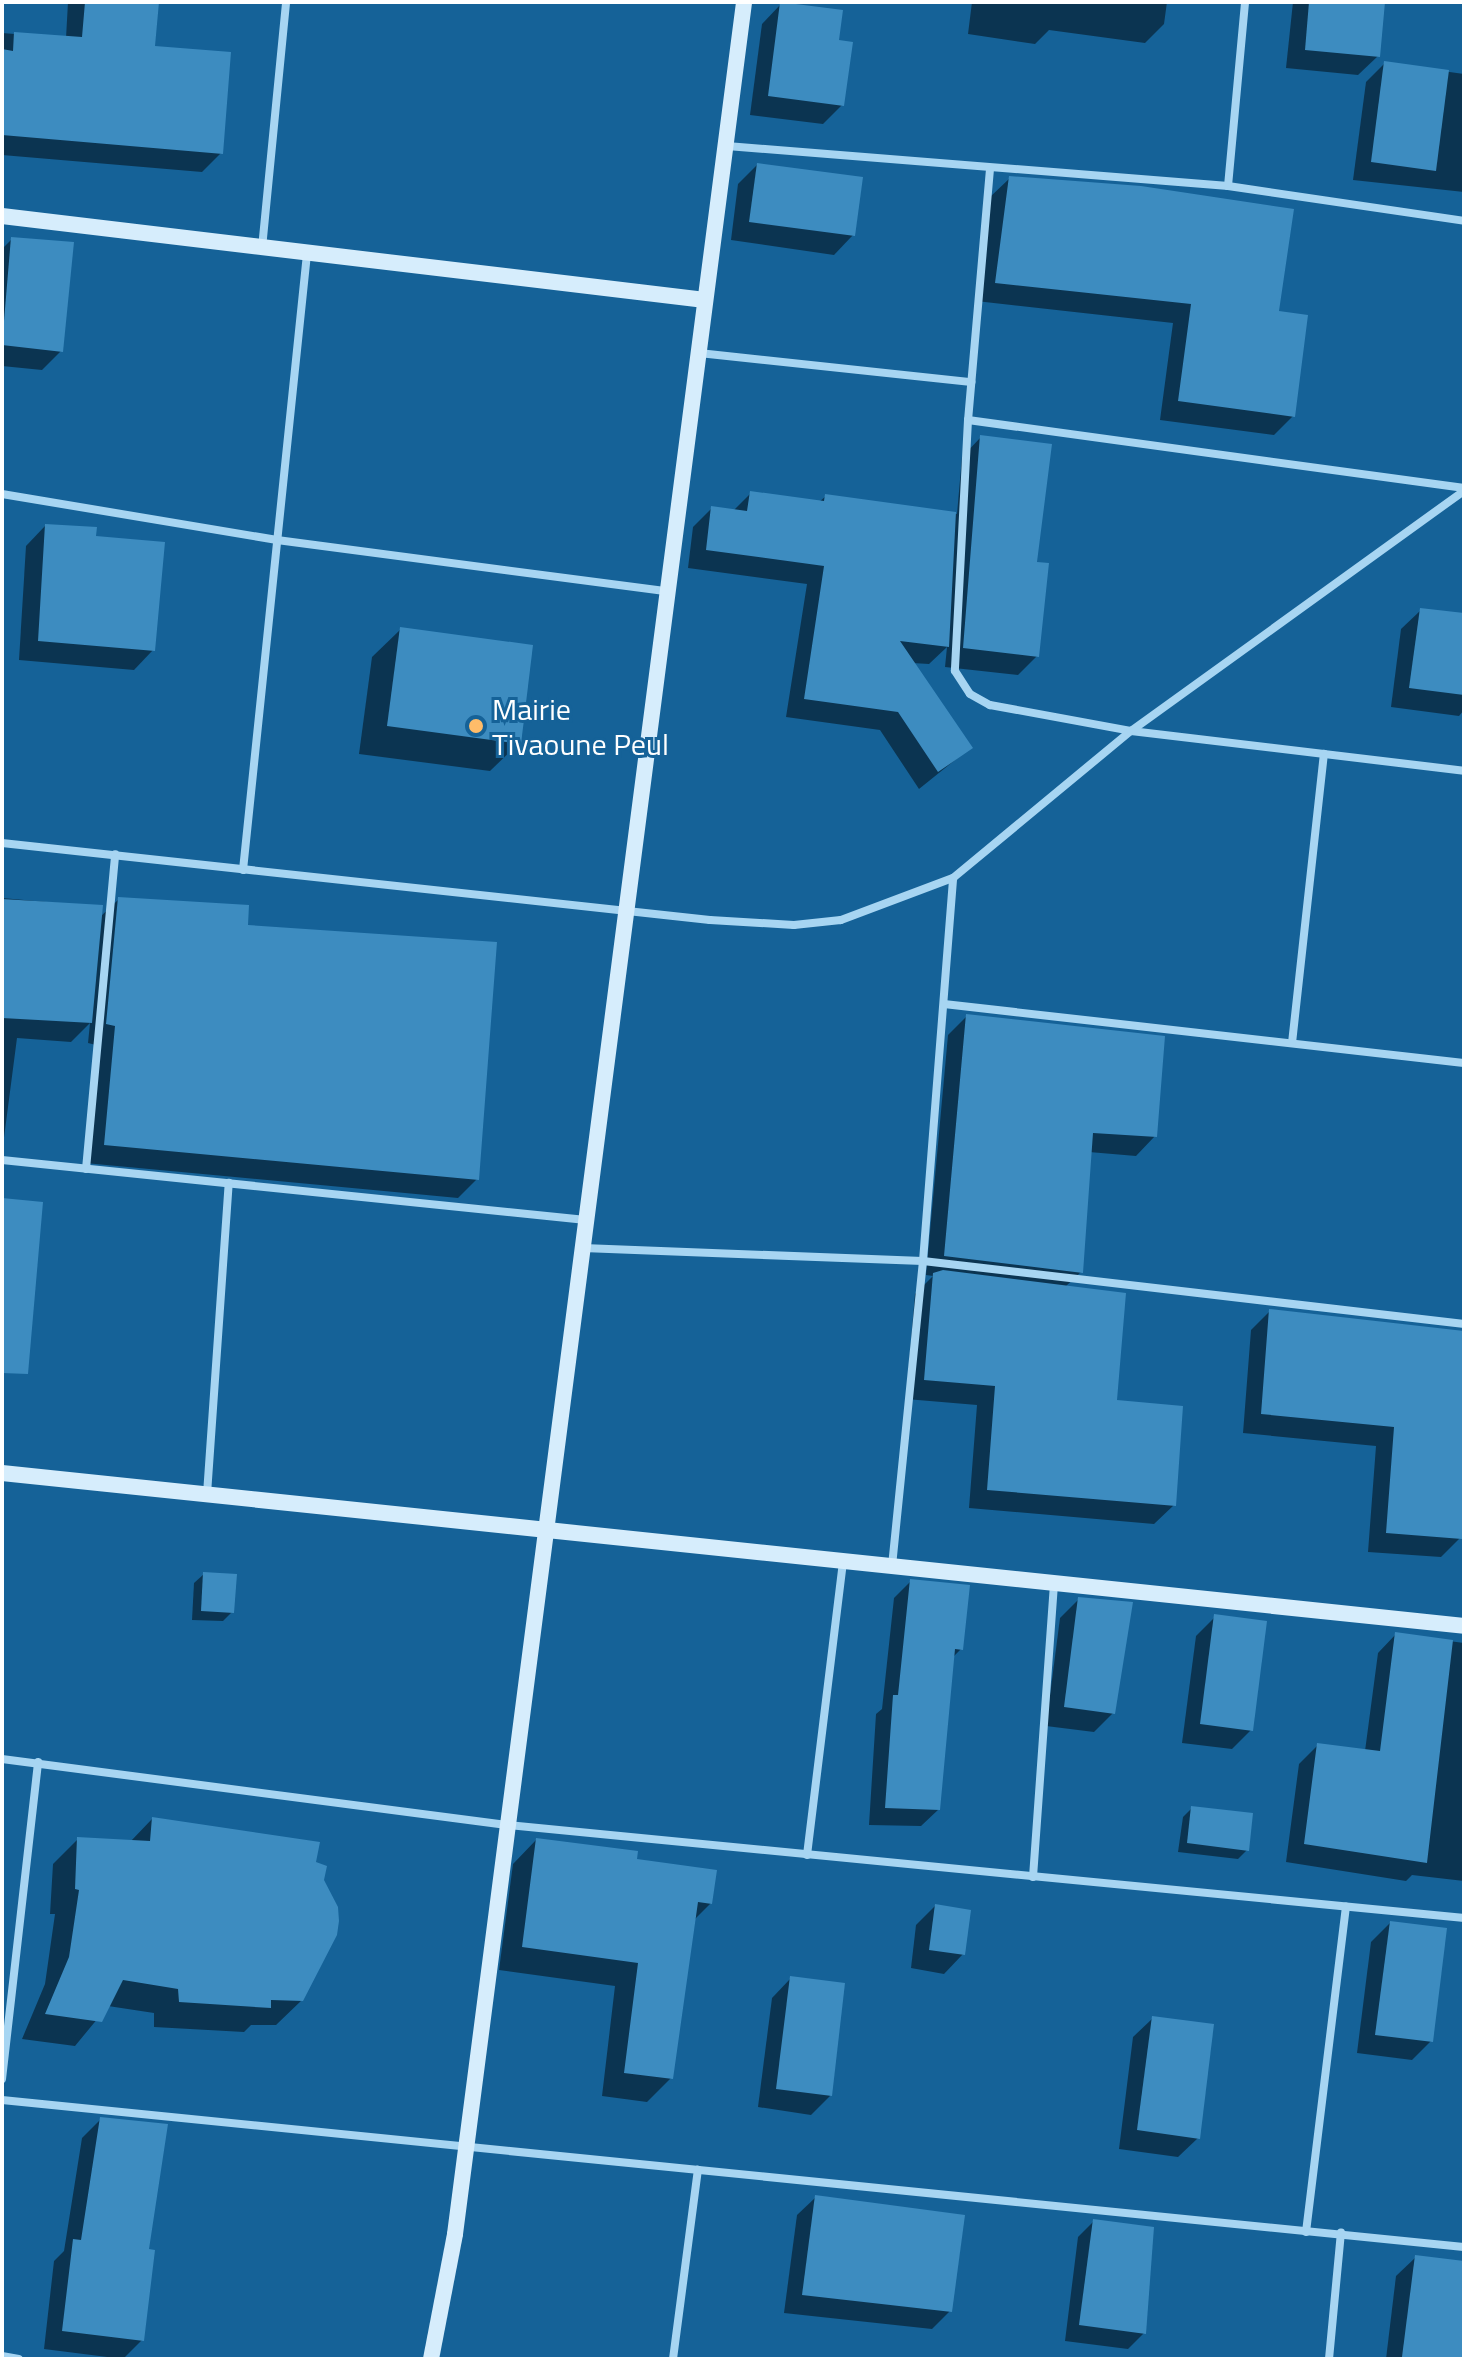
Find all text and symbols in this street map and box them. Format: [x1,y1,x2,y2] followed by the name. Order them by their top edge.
[492,691,669,762] place label: Mairie Tivaoune Peul
[467,717,485,735] marker: Mairie Tivaoune Peul

